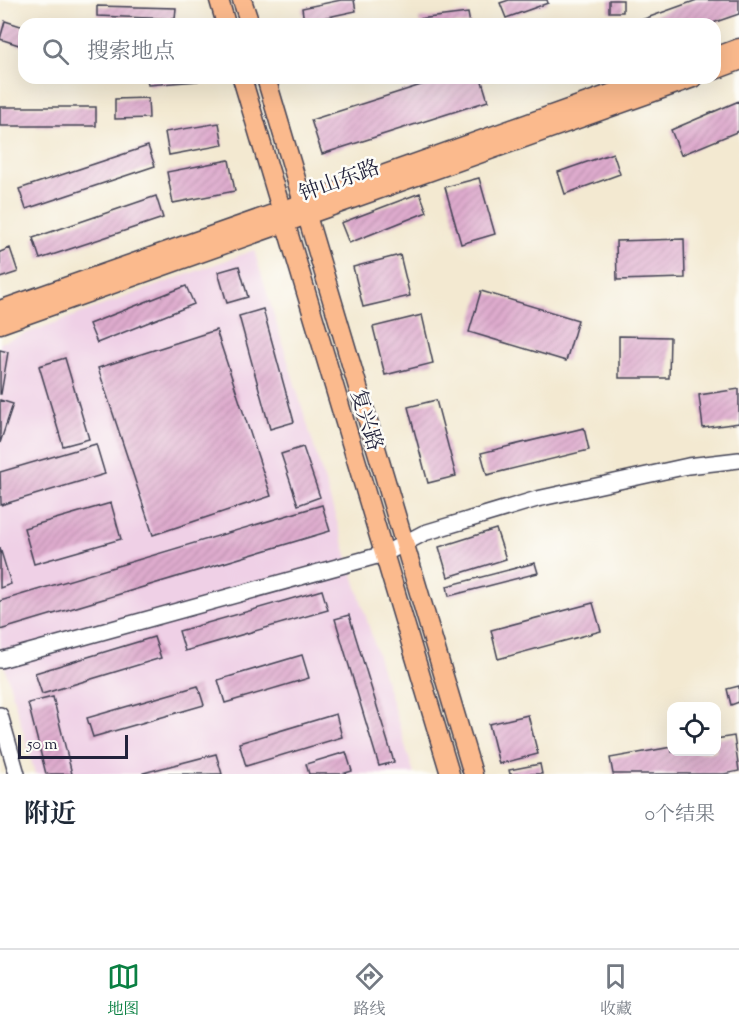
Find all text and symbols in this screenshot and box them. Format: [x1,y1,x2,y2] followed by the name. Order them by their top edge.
[18,18,721,84] search box
[39,35,72,68] icon: search
[87,37,175,69] text: 搜索地点
[295,153,384,210] street label: 钟山东路
[342,386,389,455] street label: 复兴路
[667,702,721,756] map controls
[667,702,721,756] button: locate
[18,732,128,760] scale bar
[27,734,58,757] text: 50 m
[24,797,76,834] text: 附近
[644,801,715,830] text: 0个结果
[107,960,140,1022] tab: 地图
[353,960,386,1022] tab: 路线
[599,960,632,1022] tab: 收藏

